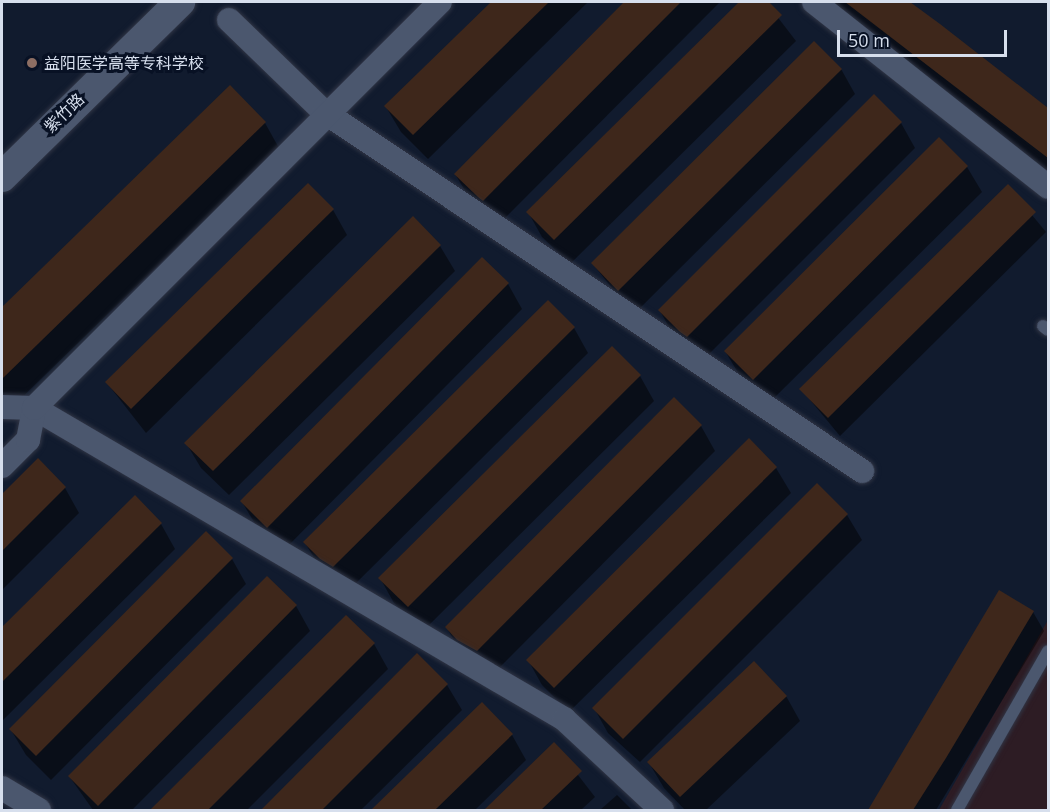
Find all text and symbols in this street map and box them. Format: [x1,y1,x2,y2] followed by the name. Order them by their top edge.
[840,18,1010,56] scale bar
[848,28,890,52] text: 50 m
[44,53,204,73] place label: 益阳医学高等专科学校
[25,56,39,70] marker: 益阳医学高等专科学校
[40,89,88,137] street label: 紫竹路

